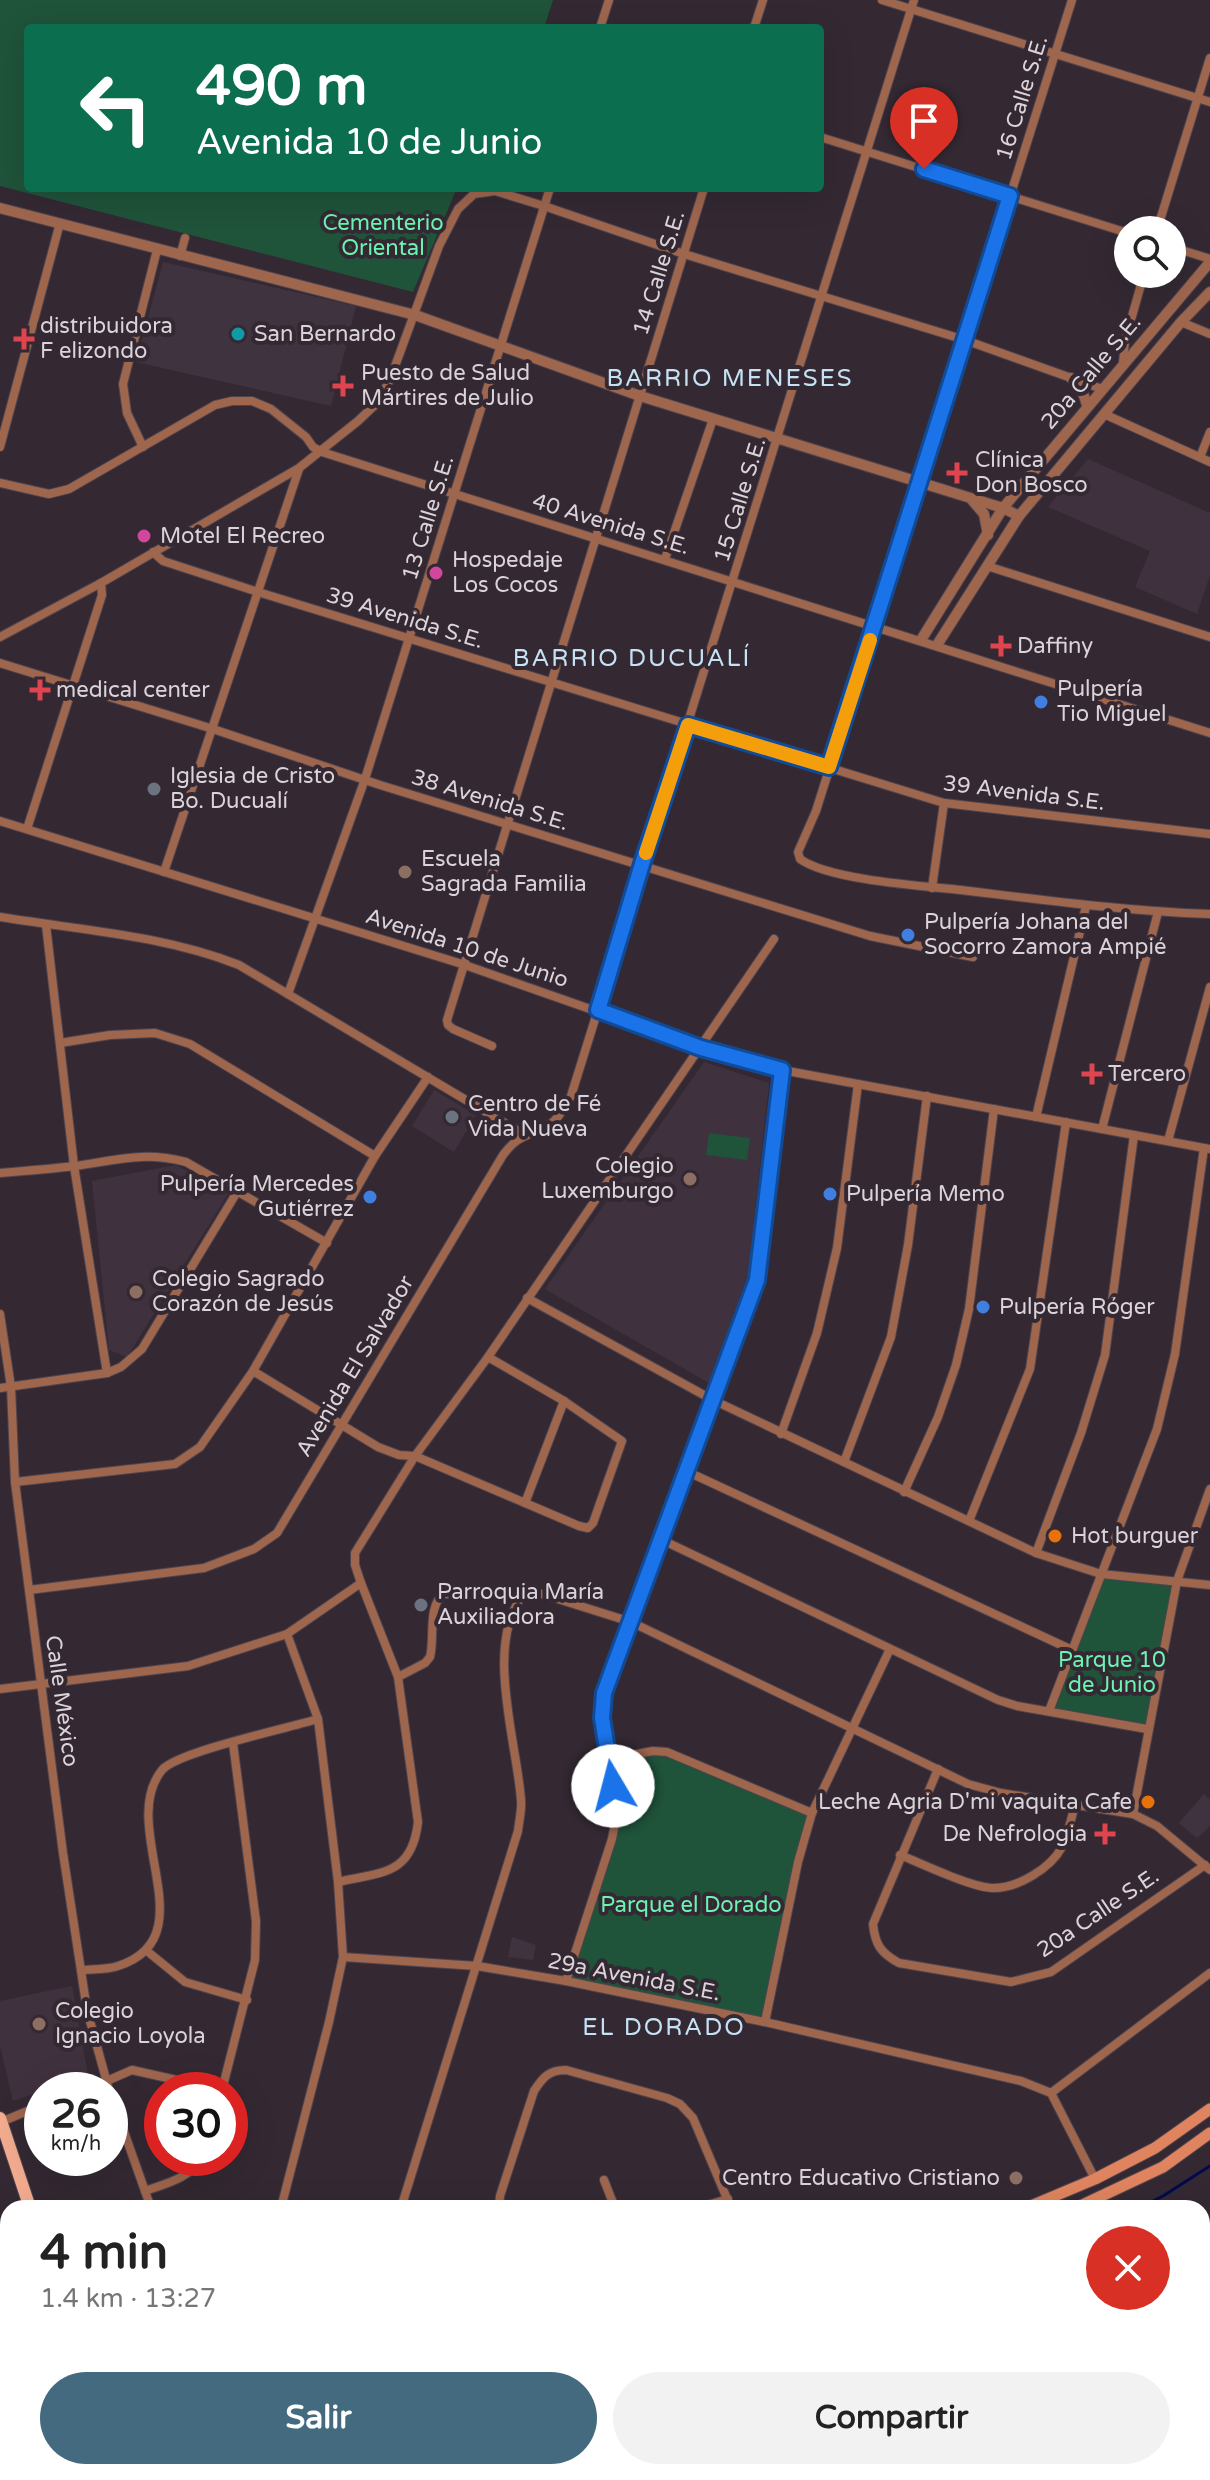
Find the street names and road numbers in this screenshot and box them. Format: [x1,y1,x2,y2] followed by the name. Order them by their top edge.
[991,32,1053,164] street label: 16 Calle S.E.
[628,207,690,339] street label: 14 Calle S.E.
[1036,309,1146,435] street label: 20a Calle S.E.
[709,434,771,566] street label: 15 Calle S.E.
[397,452,459,584] street label: 13 Calle S.E.
[529,488,693,560] street label: 40 Avenida S.E.
[323,582,487,654] street label: 39 Avenida S.E.
[408,764,572,836] street label: 38 Avenida S.E.
[942,770,1106,816] street label: 39 Avenida S.E.
[362,903,572,993] street label: Avenida 10 de Junio
[291,1270,420,1461] street label: Avenida El Salvador
[40,1634,84,1768] street label: Calle México
[1032,1863,1164,1963] street label: 20a Calle S.E.
[546,1948,722,2006] street label: 29a Avenida S.E.

